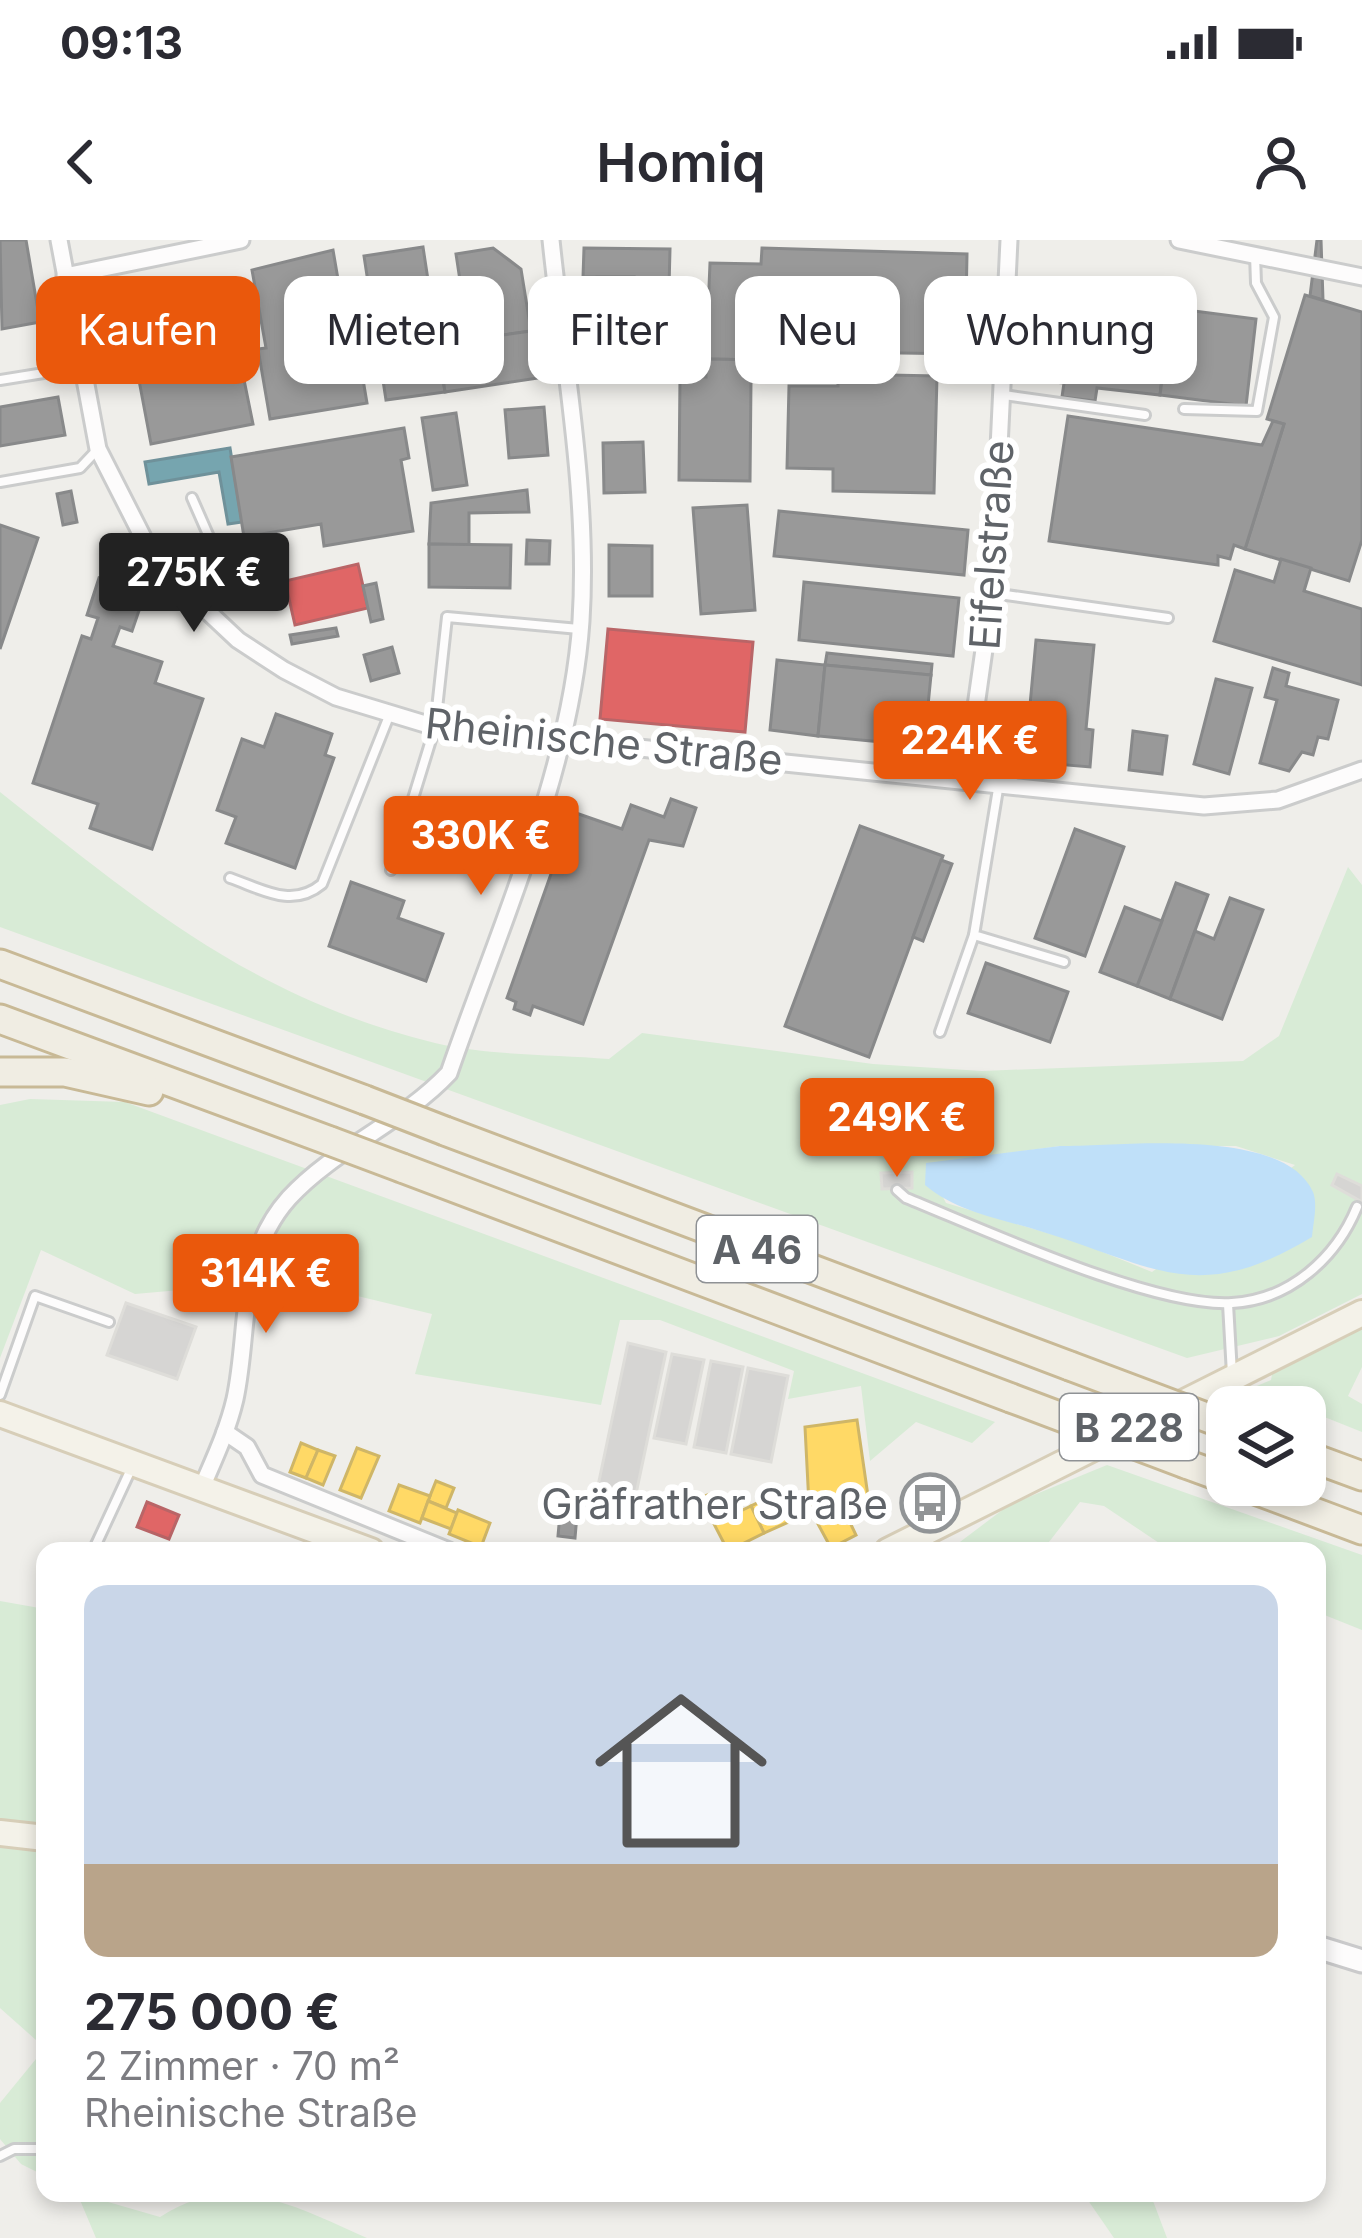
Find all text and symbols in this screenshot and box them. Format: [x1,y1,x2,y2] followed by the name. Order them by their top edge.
[60,15,183,70] text: 09:13
[48,129,114,195] icon: back
[1248,129,1314,195] icon: person
[596,130,766,195] text: Homiq
[36,276,260,384] chip: Kaufen
[284,276,504,384] chip: Mieten
[528,276,711,384] chip: Filter
[735,276,900,384] chip: Neu
[924,276,1197,384] chip: Wohnung
[958,438,1024,652] street label: Eifelstraße
[96,533,292,635] pin: 275K €
[126,548,262,595] text: 275K €
[423,697,785,785] street label: Rheinische Straße
[872,701,1068,803] pin: 224K €
[901,716,1039,763] text: 224K €
[383,796,579,898] pin: 330K €
[411,811,551,858] text: 330K €
[799,1078,995,1180] pin: 249K €
[827,1093,967,1140] text: 249K €
[697,1216,817,1282] road number: A 46
[168,1234,364,1336] pin: 314K €
[200,1249,332,1296] text: 314K €
[1206,1386,1326,1506] map controls
[1206,1386,1326,1506] button: layers
[1060,1394,1198,1460] road number: B 228
[899,1472,961,1534] bus stop icon: Gräfrather Straße
[541,1478,888,1529] place label: Gräfrather Straße
[573,1663,789,1879] icon: home
[84,1981,340,2042] text: 275 000 €
[84,2042,400,2089] text: 2 Zimmer · 70 m²
[84,2089,418,2136] text: Rheinische Straße

